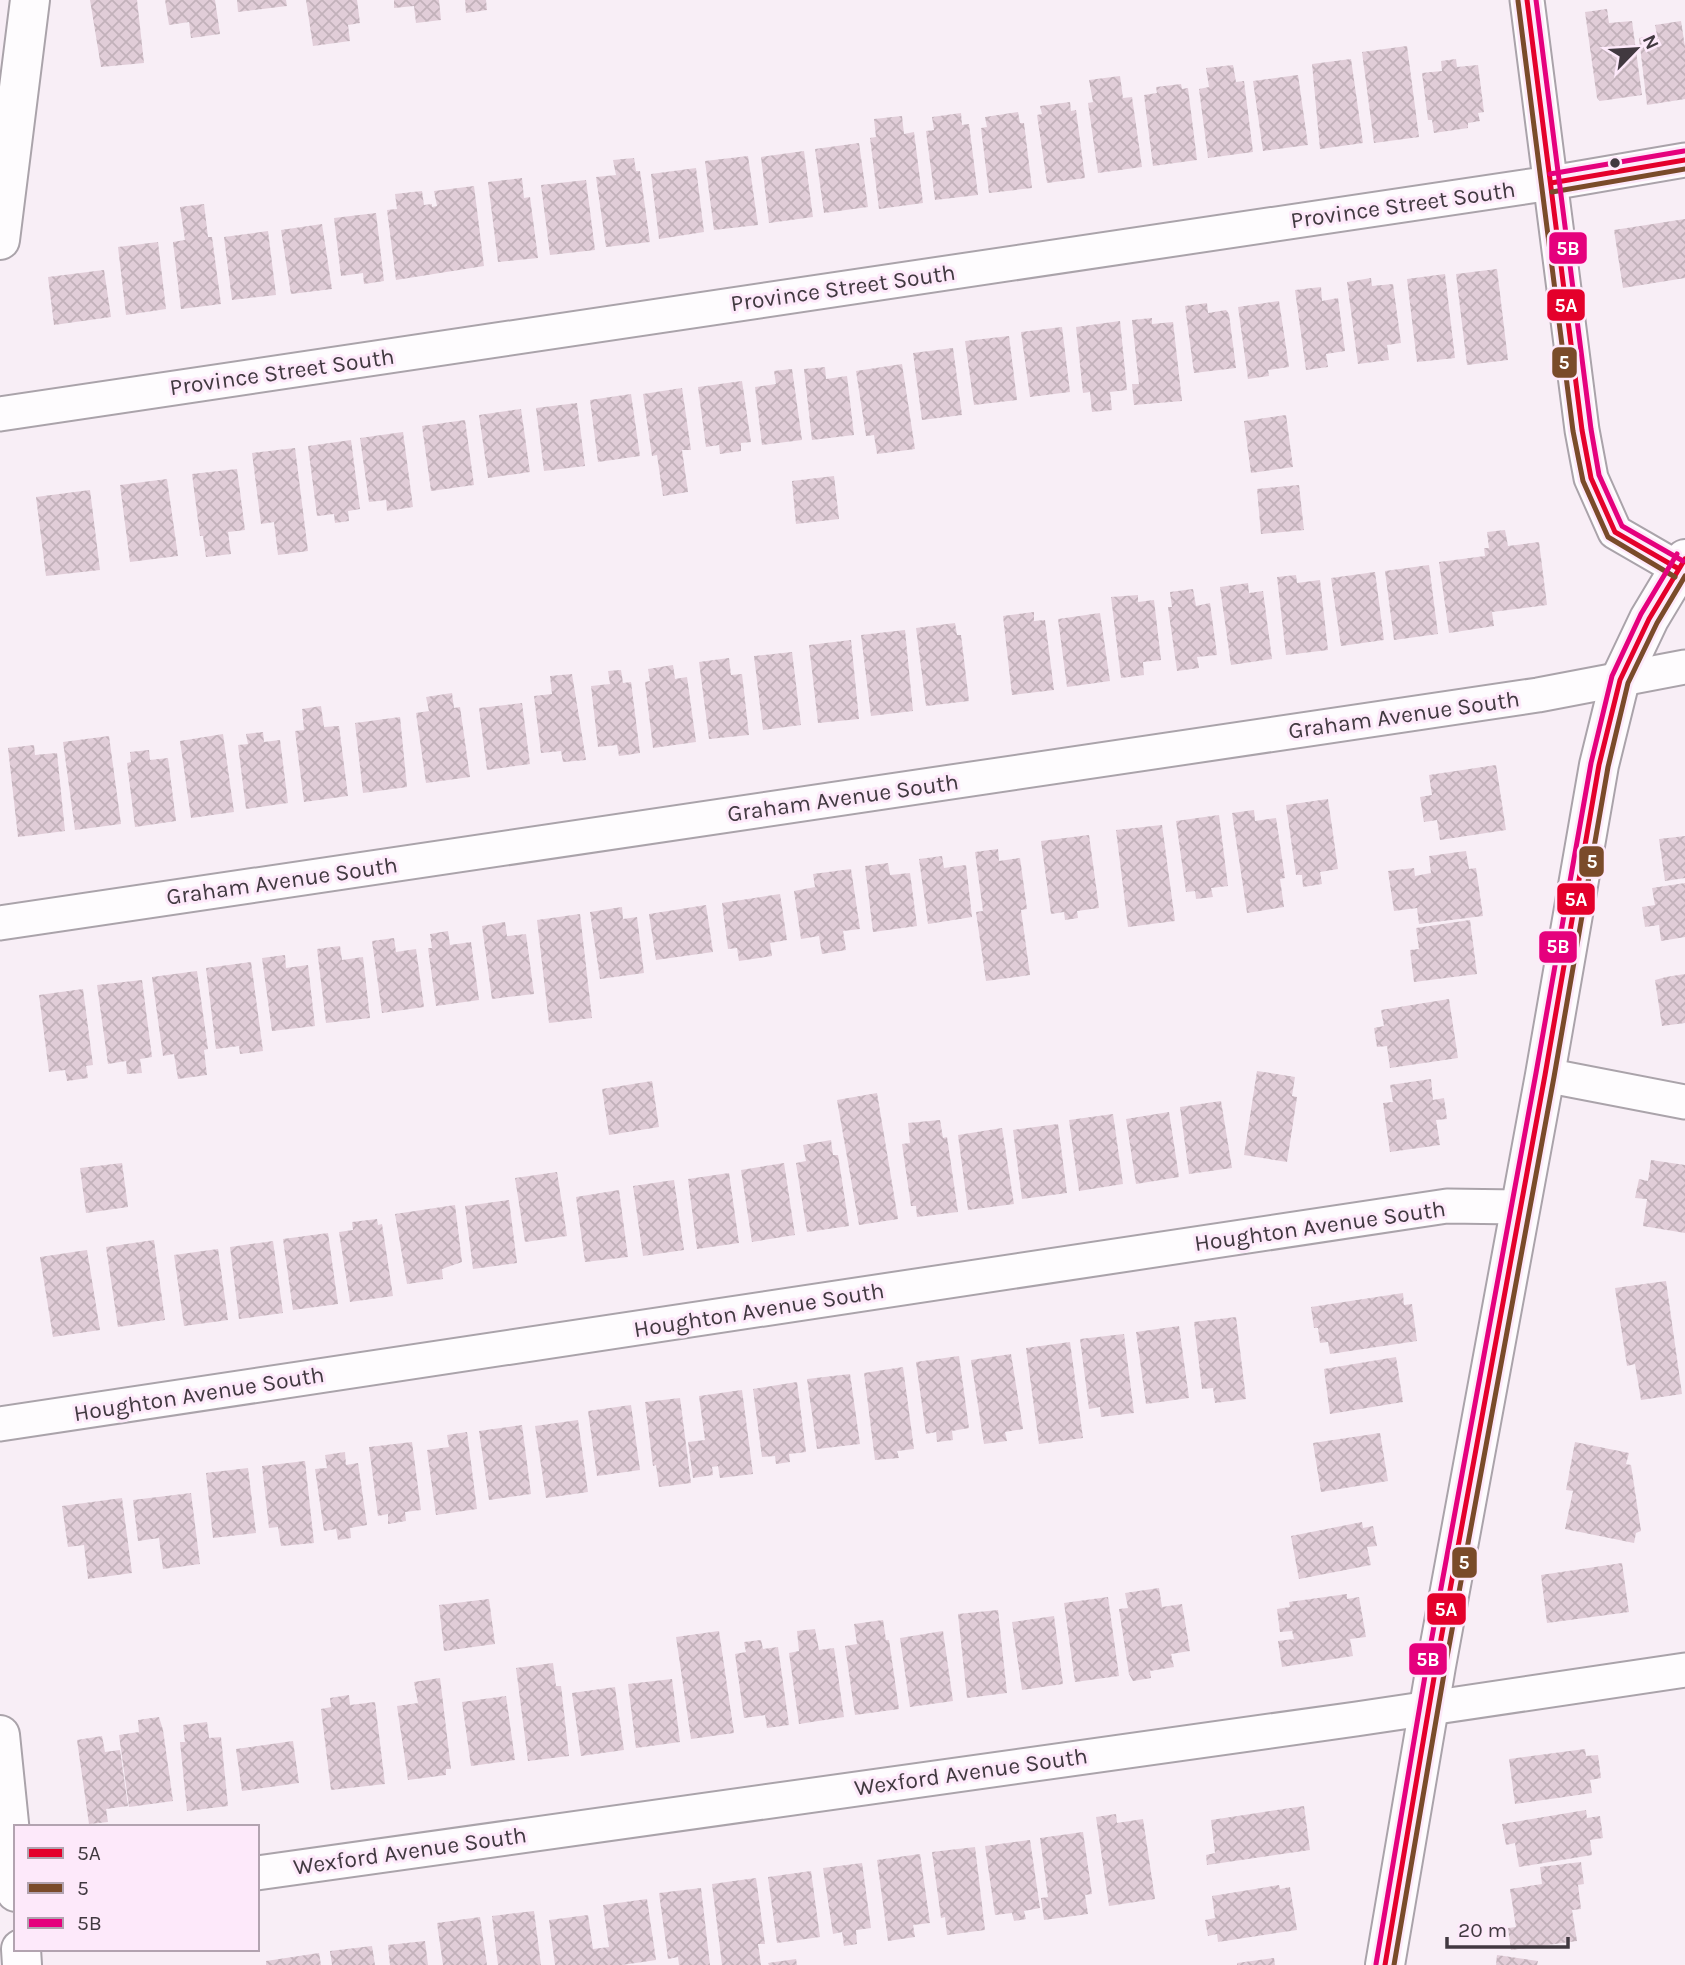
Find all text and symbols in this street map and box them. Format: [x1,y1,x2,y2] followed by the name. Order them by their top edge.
[1601,14,1671,84] north arrow
[1638,31,1663,53] text: N
[1608,156,1622,170] unlabelled marker
[1289,176,1517,234] street label: Province Street South
[1548,231,1588,265] line badge: 5B
[1556,238,1580,260] text: 5B
[729,259,957,317] street label: Province Street South
[1546,288,1586,322] line badge: 5A
[1555,295,1578,317] text: 5A
[168,343,396,401] street label: Province Street South
[1551,346,1578,379] line badge: 5
[1558,352,1570,374] text: 5
[1287,685,1521,745] street label: Graham Avenue South
[726,768,960,828] street label: Graham Avenue South
[1578,845,1605,878] line badge: 5
[165,851,399,911] street label: Graham Avenue South
[1586,851,1598,873] text: 5
[1556,882,1596,916] line badge: 5A
[1565,889,1588,911] text: 5A
[1538,930,1578,964] line badge: 5B
[1546,936,1570,958] text: 5B
[1193,1195,1447,1257] street label: Houghton Avenue South
[632,1277,886,1343] street label: Houghton Avenue South
[72,1361,326,1427] street label: Houghton Avenue South
[1451,1546,1478,1579] line badge: 5
[1458,1552,1470,1574] text: 5
[1426,1592,1467,1626] line badge: 5A
[1435,1599,1458,1621] text: 5A
[1408,1642,1448,1676] line badge: 5B
[1416,1649,1440,1671] text: 5B
[853,1742,1089,1802] street label: Wexford Avenue South
[292,1821,528,1881] street label: Wexford Avenue South
[14,1825,259,1951] legend
[77,1841,101,1865] text: 5A
[77,1876,89,1900] text: 5
[1447,1906,1568,1950] scale bar
[77,1911,102,1935] text: 5B
[1458,1918,1507,1942] text: 20 m

